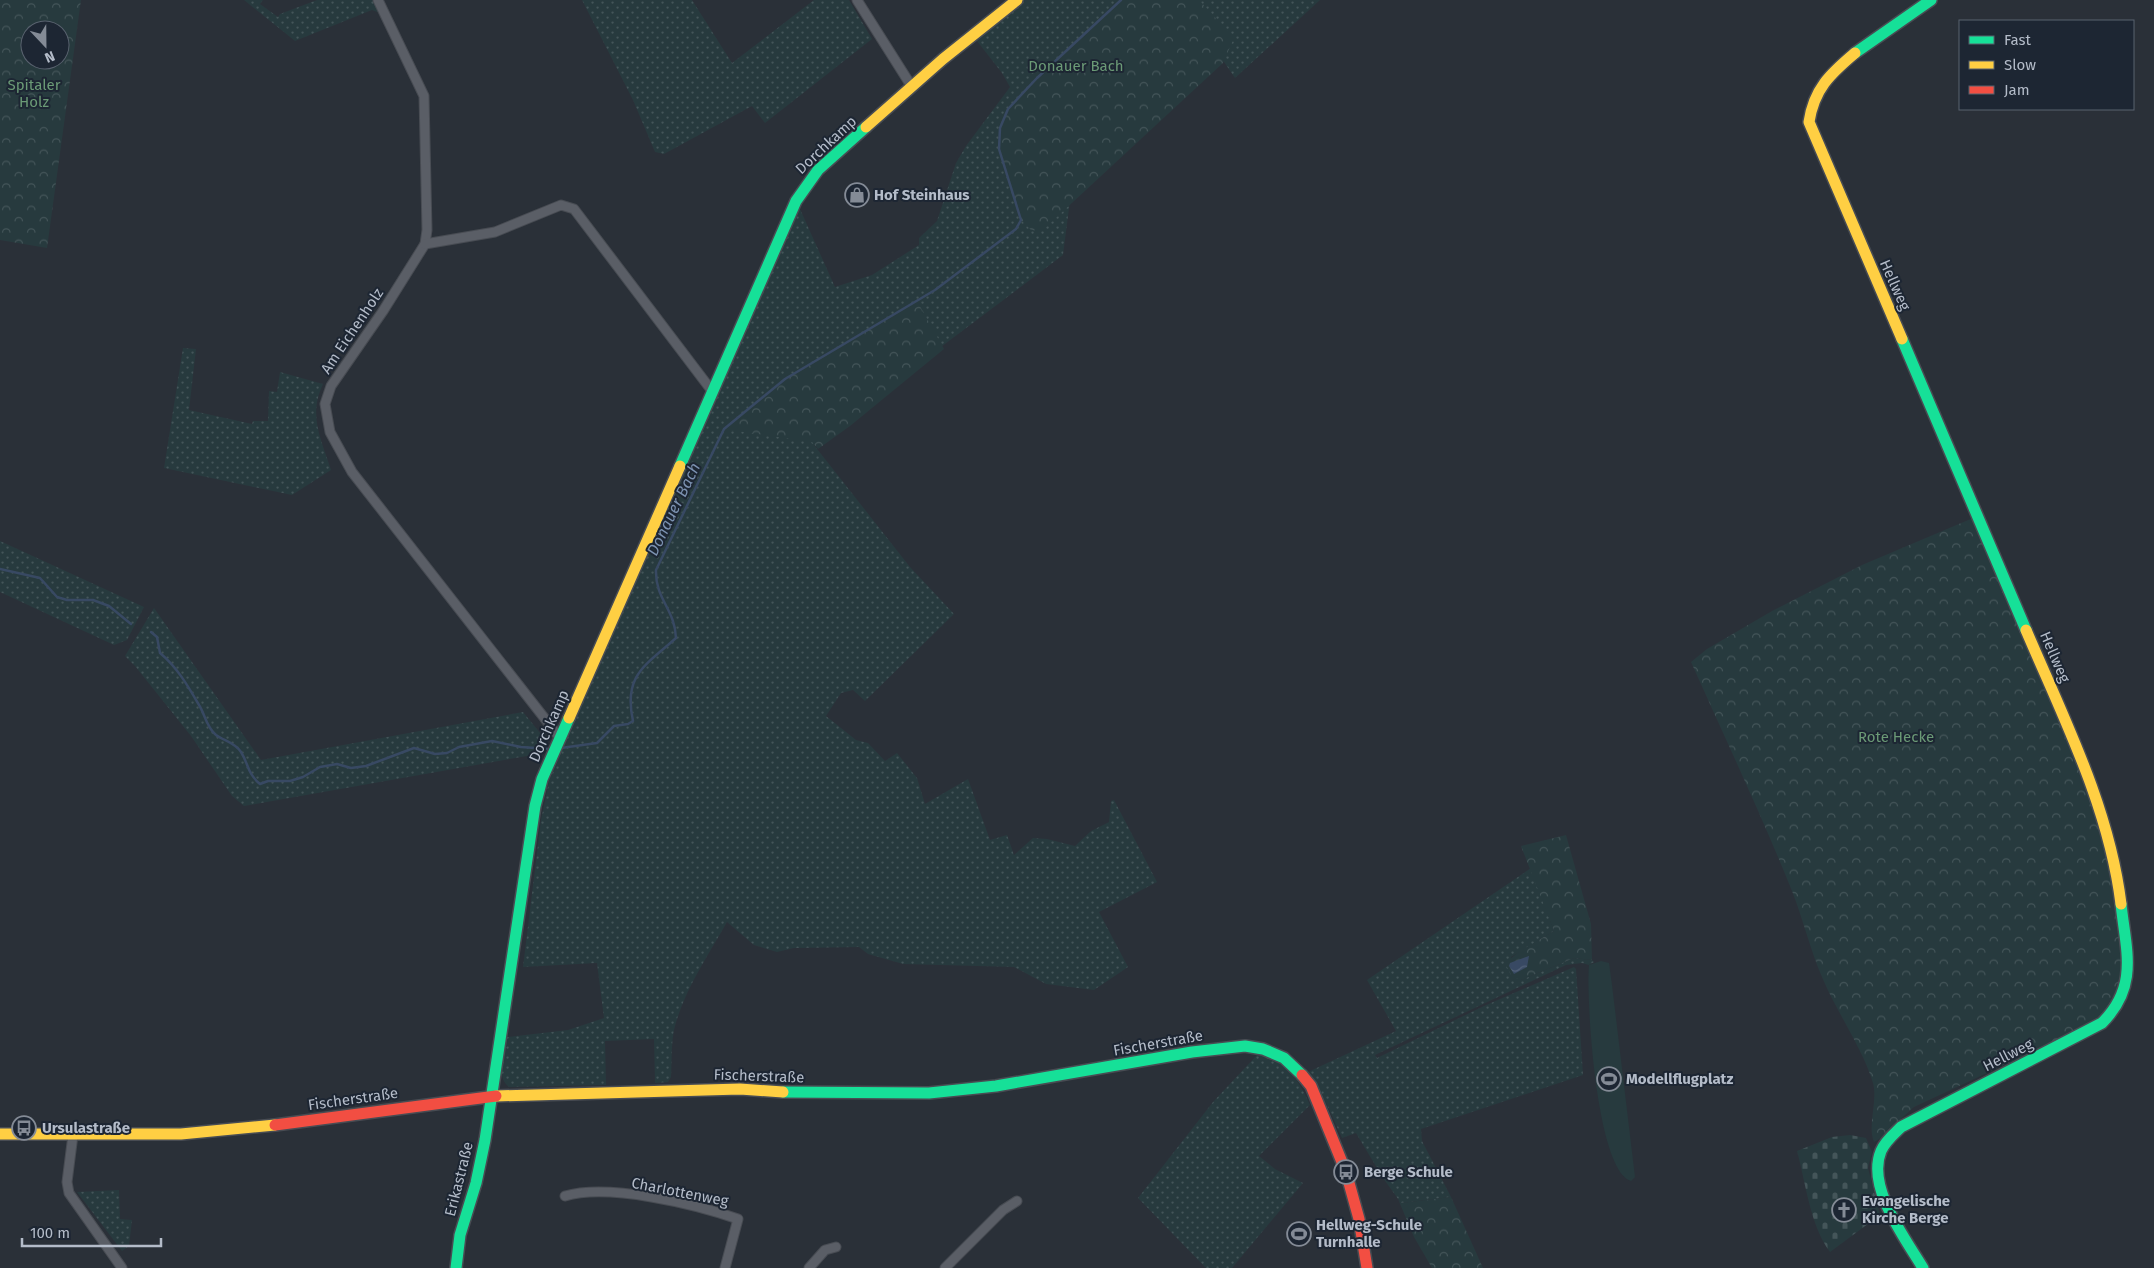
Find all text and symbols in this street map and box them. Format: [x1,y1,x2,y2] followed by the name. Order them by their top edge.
[20,20,70,70] north arrow
[1959,20,2134,110] legend
[2004,31,2031,49] text: Fast
[42,47,57,66] text: N
[2004,56,2036,74] text: Slow
[1028,57,1124,75] park label: Donauer Bach
[8,76,61,111] park label: Spitaler Holz
[2004,81,2030,99] text: Jam
[792,112,860,178] street label: Dorchkamp
[844,182,870,208] shop icon: Hof Steinhaus
[874,186,970,204] place label: Hof Steinhaus
[1876,257,1914,313] street label: Hellweg
[317,284,387,377] street label: Am Eichenholz
[643,460,704,559] water label: Donauer Bach
[2036,629,2074,686] street label: Hellweg
[525,687,573,765] street label: Dorchkamp
[1858,728,1934,746] park label: Rote Hecke
[1112,1026,1204,1060] street label: Fischerstraße
[1980,1035,2036,1075] street label: Hellweg
[713,1065,805,1087] street label: Fischerstraße
[1596,1066,1622,1092] sports icon: Modellflugplatz
[1626,1070,1733,1088] place label: Modellflugplatz
[307,1084,399,1114] street label: Fischerstraße
[11,1115,37,1141] bus stop icon: Ursulastraße
[42,1119,130,1137] place label: Ursulastraße
[441,1140,477,1218] street label: Erikastraße
[1333,1159,1359,1185] bus stop icon: Berge Schule
[1364,1163,1453,1181] place label: Berge Schule
[630,1174,730,1210] street label: Charlottenweg
[1862,1192,1950,1227] place label: Evangelische Kirche Berge
[1831,1197,1857,1223] church icon: Evangelische Kirche Berge
[22,1216,161,1248] scale bar
[1316,1216,1422,1251] place label: Hellweg-Schule Turnhalle
[1286,1221,1312,1247] sports icon: Hellweg-Schule Turnhalle
[30,1224,70,1242] text: 100 m

